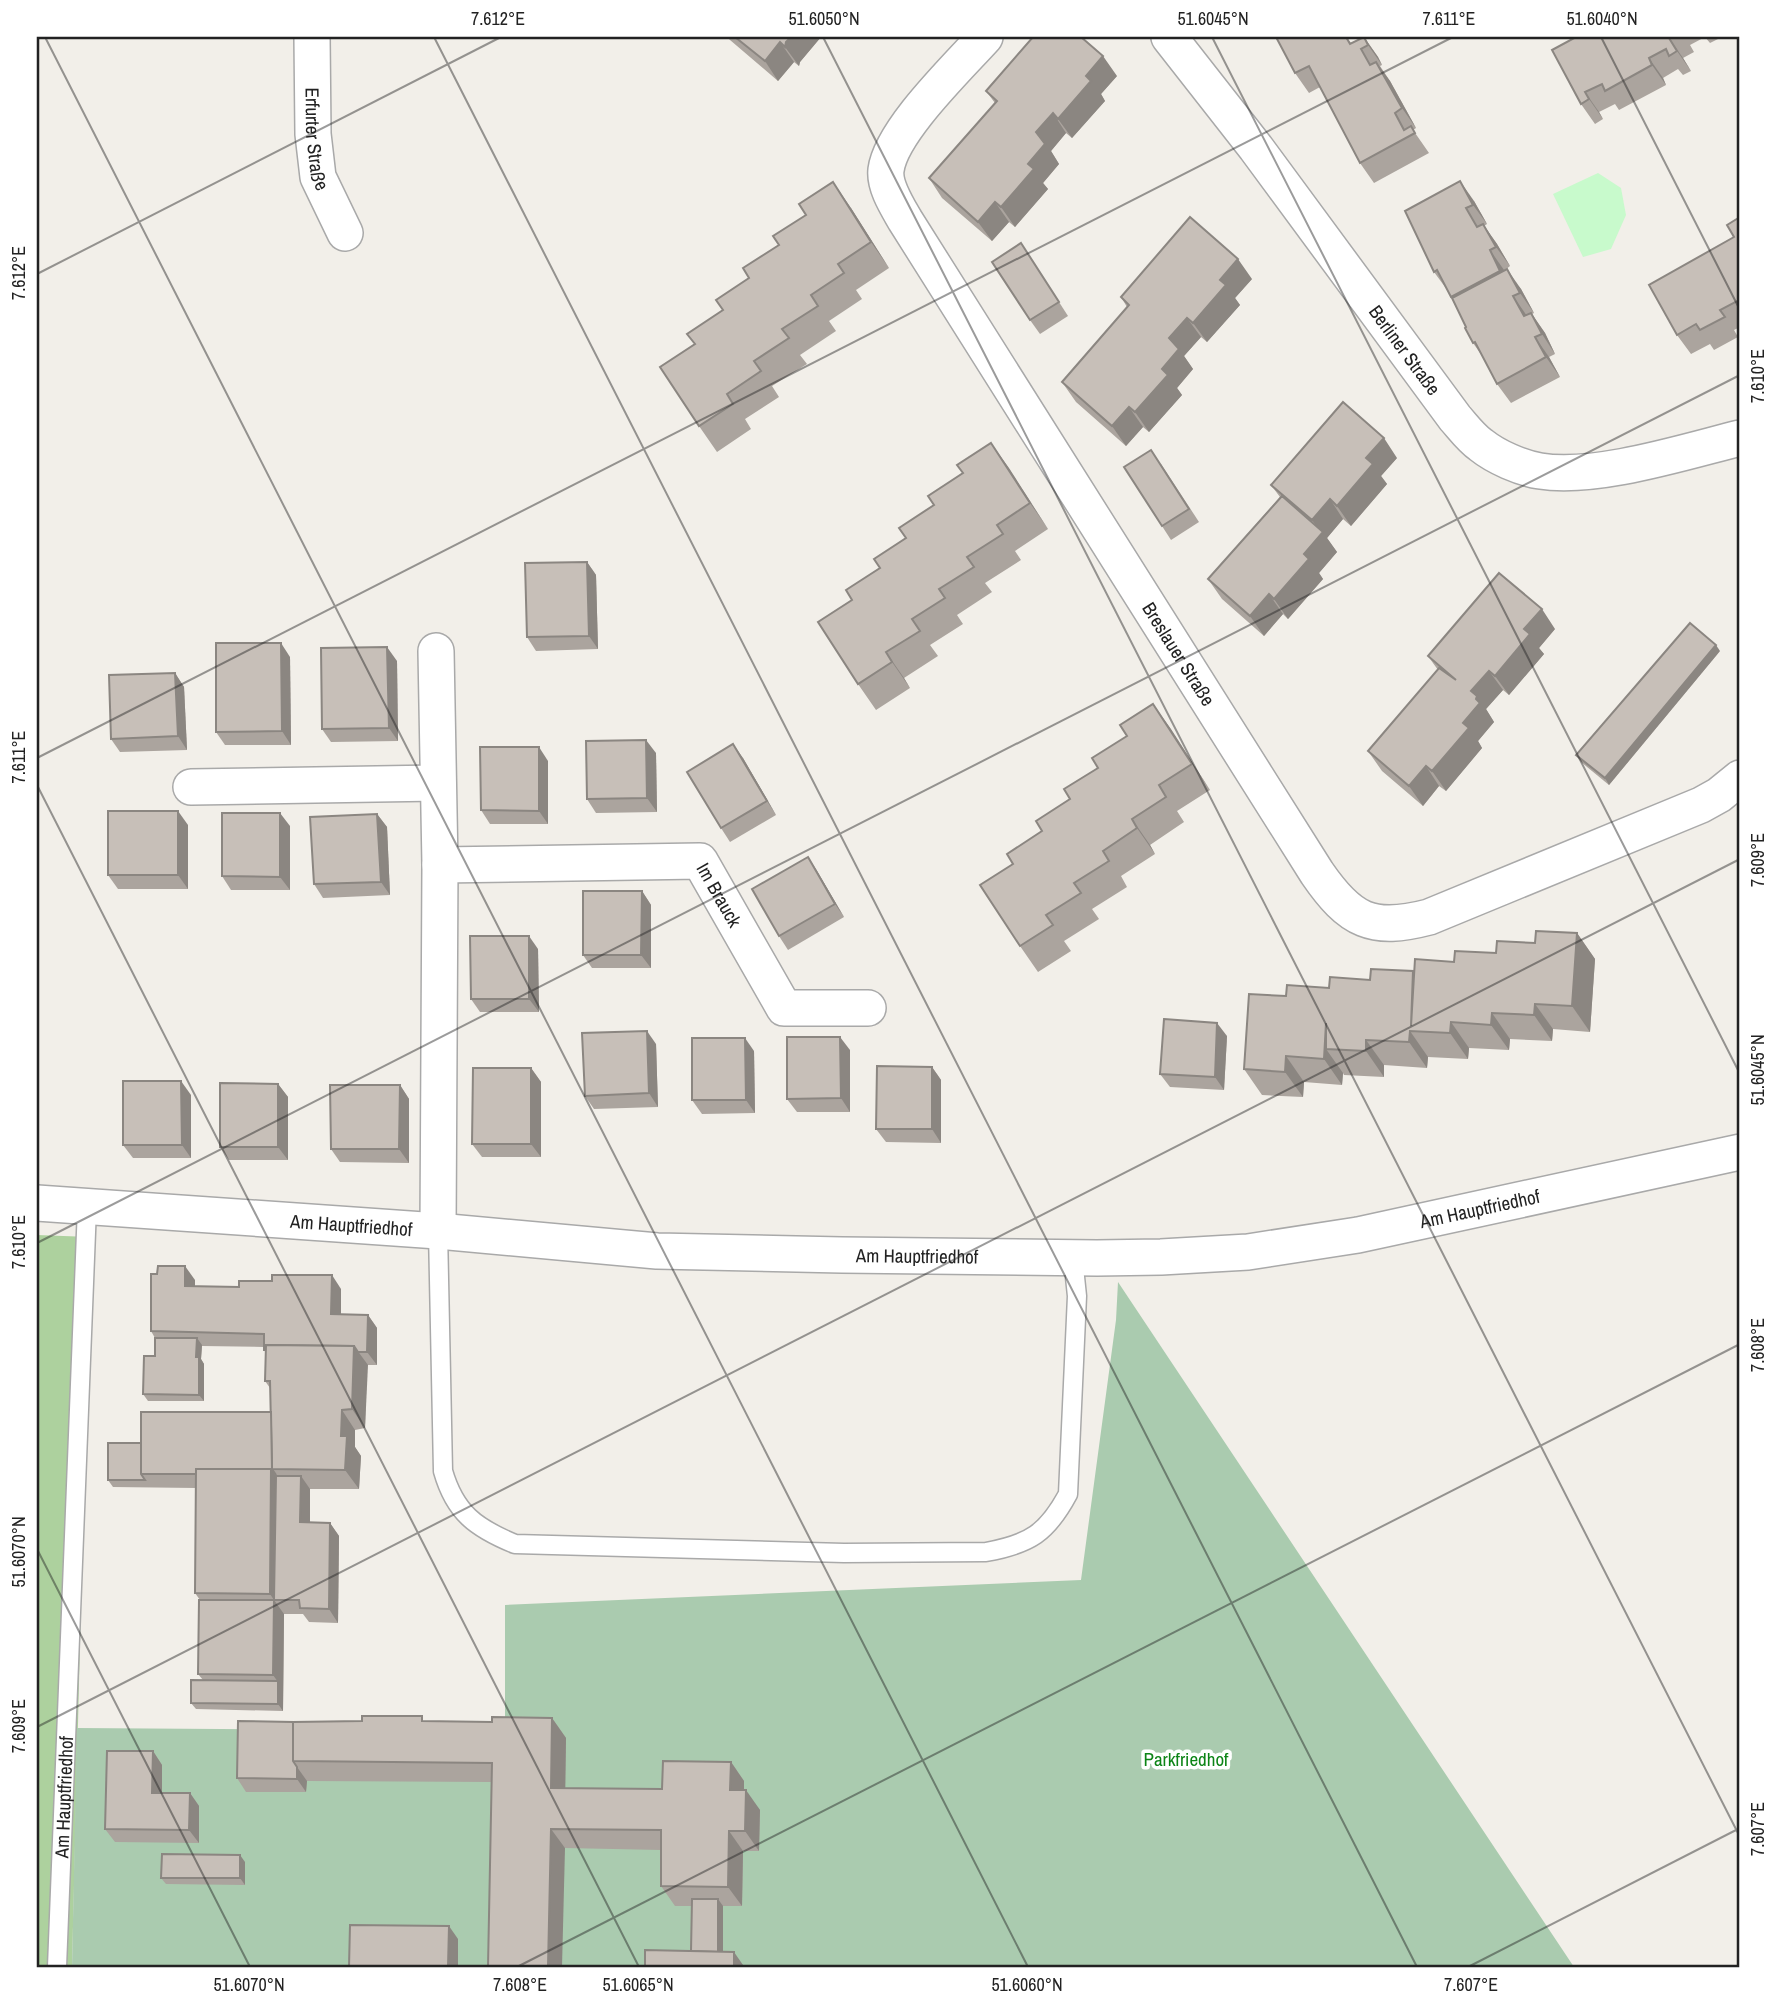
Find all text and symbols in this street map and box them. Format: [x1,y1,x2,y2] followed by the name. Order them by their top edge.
[471,6,525,31] text: 7.612°E
[788,6,860,31] text: 51.6050°N
[1177,6,1249,31] text: 51.6045°N
[1423,6,1475,31] text: 7.611°E
[1566,6,1638,31] text: 51.6040°N
[300,87,335,195] street label: Erfurter Straße
[6,246,31,300] text: 7.612°E
[1363,300,1447,400] street label: Berliner Straße
[1745,349,1770,403] text: 7.610°E
[1136,597,1221,711] street label: Breslauer Straße
[6,731,31,783] text: 7.611°E
[1745,833,1770,887] text: 7.609°E
[691,858,748,932] street label: Im Brauck
[1745,1034,1770,1106] text: 51.6045°N
[1416,1183,1543,1234] street label: Am Hauptfriedhof
[288,1208,414,1242] street label: Am Hauptfriedhof
[6,1215,31,1269] text: 7.610°E
[855,1242,979,1270] street label: Am Hauptfriedhof
[1745,1318,1770,1372] text: 7.608°E
[6,1516,31,1588] text: 51.6070°N
[6,1699,31,1753] text: 7.609°E
[48,1735,79,1860] street label: Am Hauptfriedhof
[1144,1746,1229,1772] park label: Parkfriedhof
[1745,1802,1770,1856] text: 7.607°E
[213,1972,285,1997] text: 51.6070°N
[493,1972,547,1997] text: 7.608°E
[602,1972,674,1997] text: 51.6065°N
[991,1972,1063,1997] text: 51.6060°N
[1444,1972,1498,1997] text: 7.607°E

